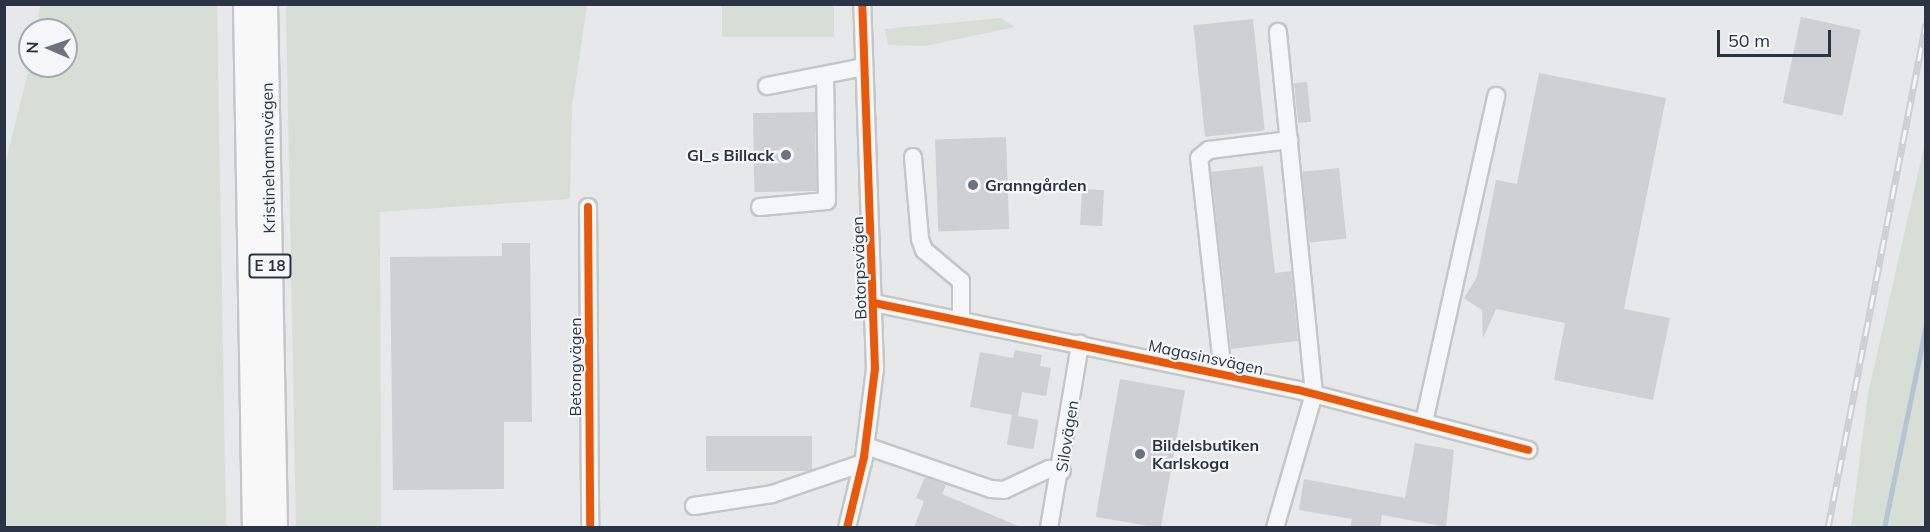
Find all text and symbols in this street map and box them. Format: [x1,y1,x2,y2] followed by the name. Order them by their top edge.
[18,18,78,78] north arrow
[1720,18,1834,56] scale bar
[1728,29,1770,52] text: 50 m
[22,41,42,54] text: N
[257,82,279,234] street label: Kristinehamnsvägen
[687,145,774,165] place label: Gl_s Billack
[779,148,793,162] marker: Gl_s Billack
[985,175,1087,195] place label: Granngården
[966,178,980,192] marker: Granngården
[848,216,870,320] street label: Botorpsvägen
[248,254,292,278] road number: E 18
[565,317,585,417] street label: Betongvägen
[1147,335,1265,379] street label: Magasinsvägen
[1052,399,1082,473] street label: Silovägen
[1152,435,1259,473] place label: Bildelsbutiken Karlskoga
[1133,447,1147,461] marker: Bildelsbutiken Karlskoga

